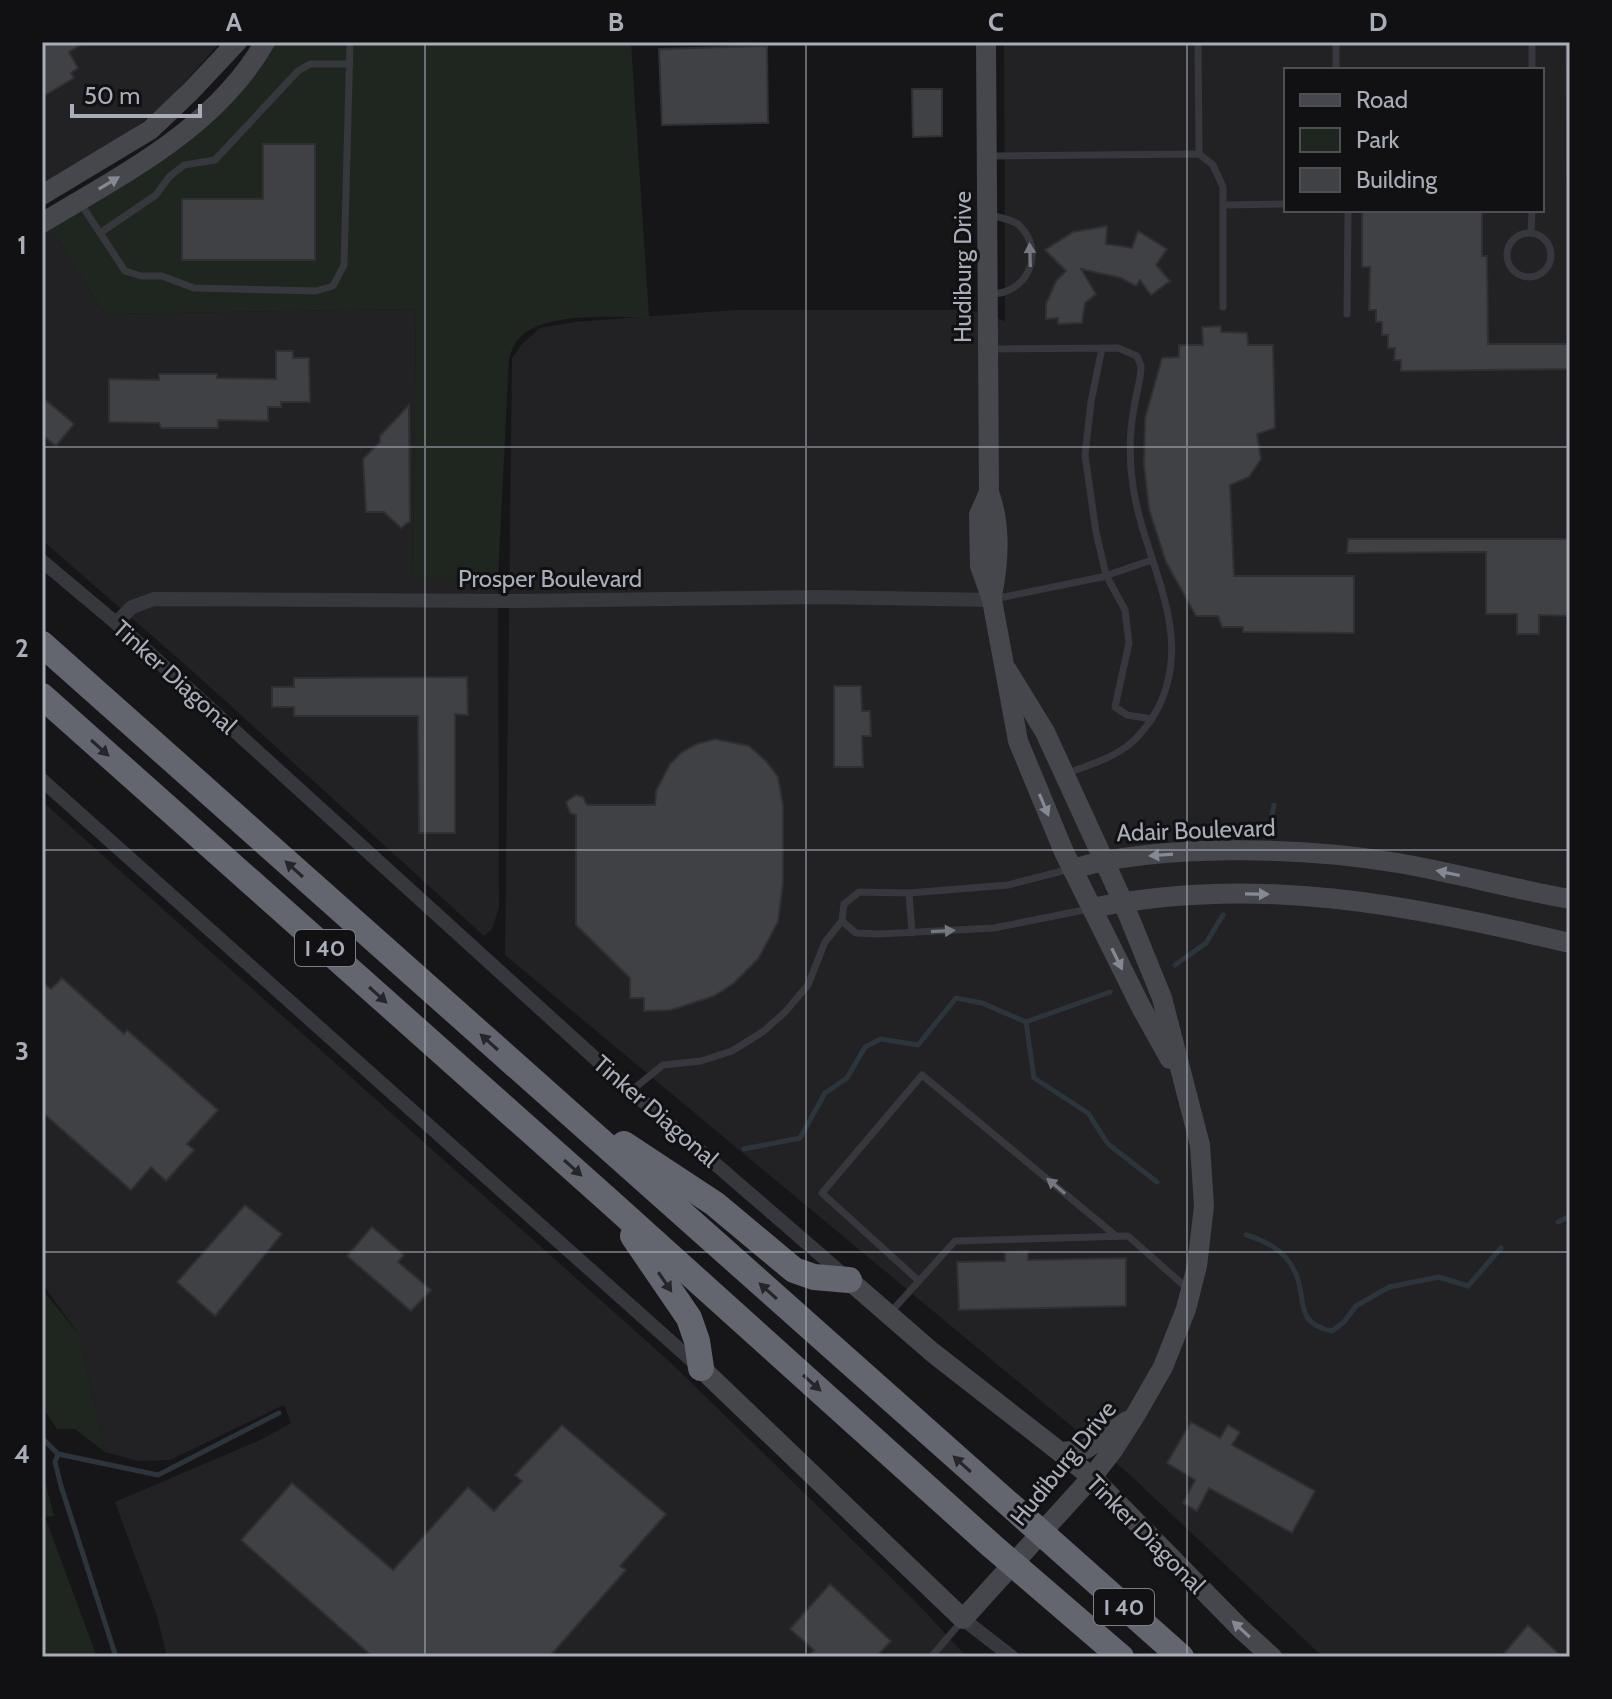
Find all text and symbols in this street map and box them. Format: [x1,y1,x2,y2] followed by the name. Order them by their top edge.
[226,6,243,38] text: A
[608,6,624,38] text: B
[988,6,1004,38] text: C
[1369,6,1387,38] text: D
[72,68,200,118] scale bar
[1284,68,1544,212] legend
[84,81,140,110] text: 50 m
[1356,85,1408,114] text: Road
[1356,125,1399,154] text: Park
[1356,165,1438,194] text: Building
[98,176,120,190] one-way arrow
[948,191,977,343] street label: Hudiburg Drive
[17,229,27,261] text: 1
[1024,242,1037,267] one-way arrow
[458,564,642,593] street label: Prosper Boulevard
[107,614,243,740] street label: Tinker Diagonal
[15,632,29,664] text: 2
[90,739,110,756] one-way arrow
[1037,794,1050,817] one-way arrow
[1116,813,1276,847] street label: Adair Boulevard
[1148,849,1173,862] one-way arrow
[285,861,305,878] one-way arrow
[1435,866,1460,878] one-way arrow
[1245,888,1270,900] one-way arrow
[931,924,956,937] one-way arrow
[295,930,355,966] road number: I 40
[1110,947,1123,970] one-way arrow
[368,986,388,1003] one-way arrow
[479,1033,498,1051] one-way arrow
[15,1035,29,1067] text: 3
[588,1049,725,1173] street label: Tinker Diagonal
[562,1159,582,1176] one-way arrow
[1046,1179,1066,1195] one-way arrow
[657,1271,672,1293] one-way arrow
[759,1283,779,1300] one-way arrow
[802,1374,821,1392] one-way arrow
[1004,1395,1122,1531] street label: Hudiburg Drive
[14,1438,30,1470] text: 4
[953,1456,972,1474] one-way arrow
[1081,1469,1212,1600] street label: Tinker Diagonal
[1094,1589,1154,1625] road number: I 40
[1232,1620,1251,1638] one-way arrow

